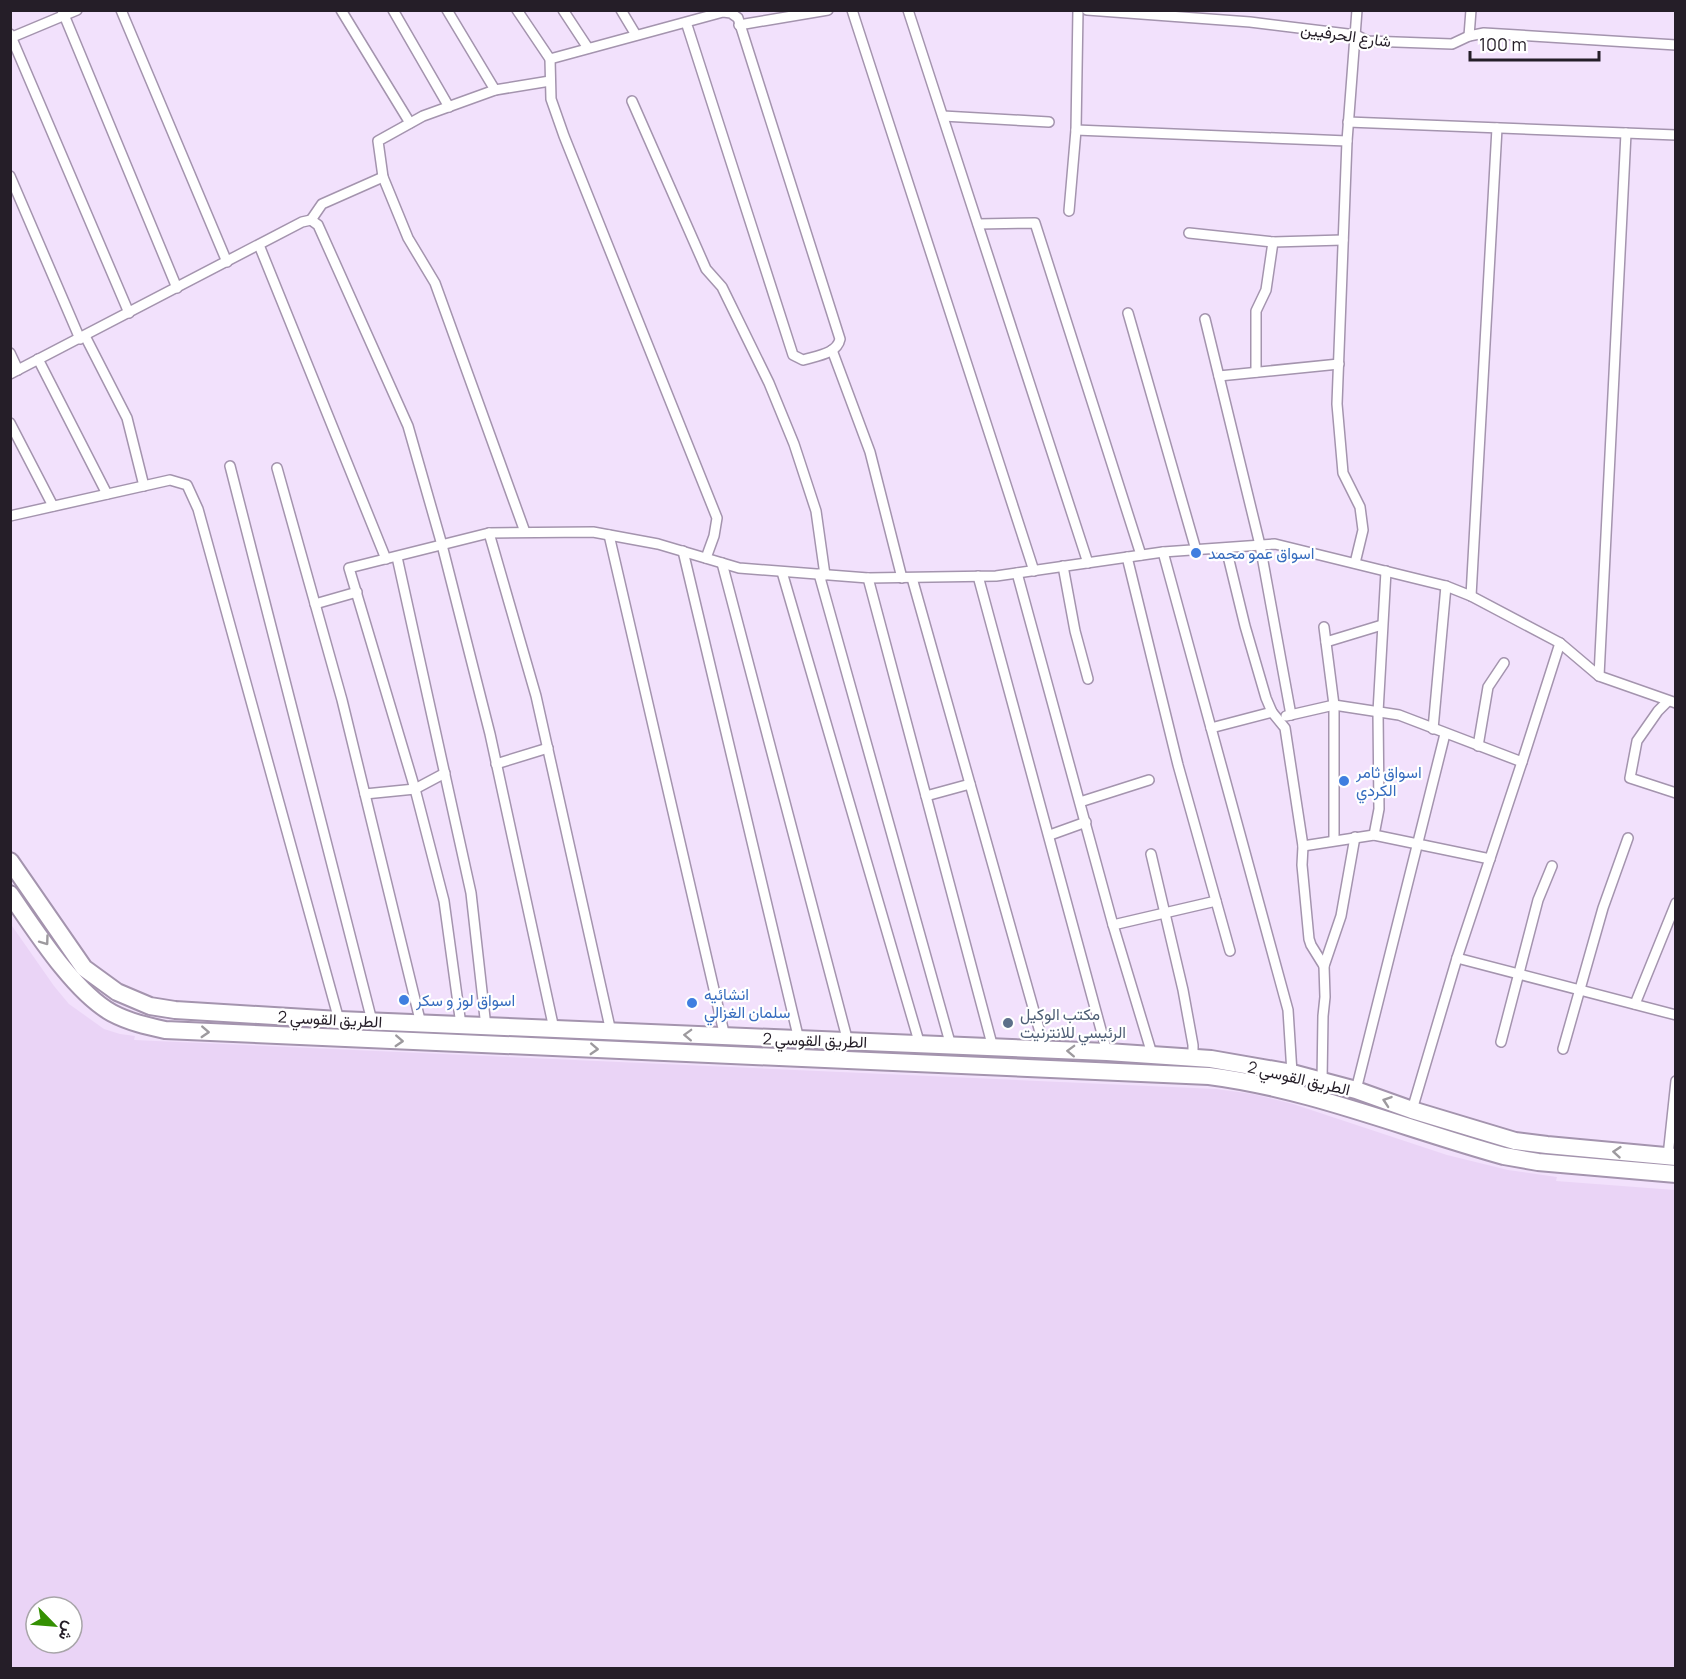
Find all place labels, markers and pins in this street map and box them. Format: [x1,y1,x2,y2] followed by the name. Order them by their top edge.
[1208,542,1314,564] place label: اسواق عمو محمد
[1189,546,1203,560] marker: اسواق عمو محمد
[1355,761,1422,804] place label: اسواق ثامر الكردي
[1337,774,1351,788] marker: اسواق ثامر الكردي
[704,983,790,1026] place label: انشائيه سلمان الغزالي
[415,989,515,1011] place label: اسواق لوز و سكر
[397,993,411,1007] marker: اسواق لوز و سكر
[685,996,699,1010] marker: انشائيه سلمان الغزالي
[1020,1003,1126,1046] place label: مكتب الوكيل الرئيسي للانترنيت
[1001,1016,1015,1030] marker: مكتب الوكيل الرئيسي للانترنيت

